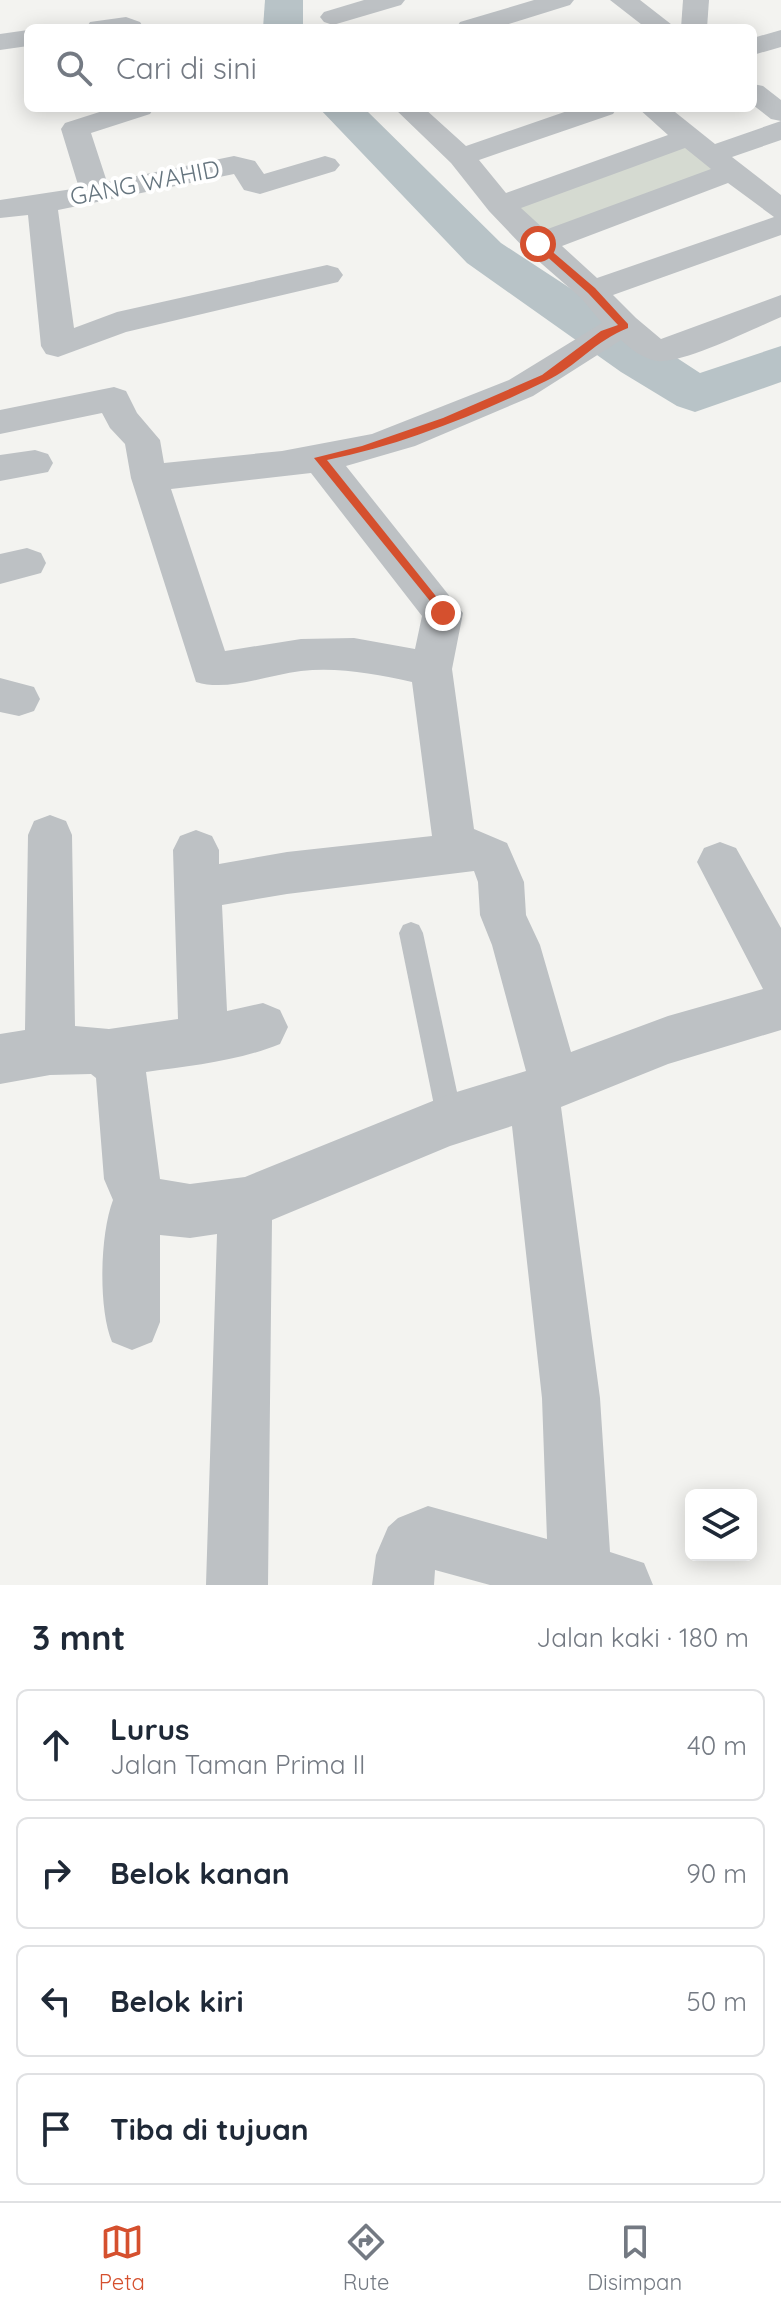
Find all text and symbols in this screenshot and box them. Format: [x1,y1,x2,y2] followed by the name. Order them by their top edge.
[24,24,757,112] search box
[52,46,96,90] icon: search
[116,49,257,87] text: Cari di sini
[68,153,222,211] street label: GANG WAHID
[520,226,556,262] route start
[425,595,461,631] route end
[685,1489,757,1561] map controls
[685,1489,757,1561] button: layers
[32,1616,125,1659] text: 3 mnt
[536,1621,749,1654] text: Jalan kaki · 180 m
[110,1710,190,1748] text: Lurus
[34,1723,78,1767] icon: ahead
[687,1729,747,1762] text: 40 m
[110,1748,366,1781] text: Jalan Taman Prima II
[34,1851,78,1895] icon: right
[110,1854,290,1892] text: Belok kanan
[686,1857,747,1890] text: 90 m
[34,1979,78,2023] icon: left
[110,1982,244,2020] text: Belok kiri
[687,1985,747,2018] text: 50 m
[34,2107,78,2151] icon: arrive
[110,2110,309,2148] text: Tiba di tujuan
[99,2220,145,2296] tab: Peta
[343,2220,389,2296] tab: Rute
[587,2220,682,2296] tab: Disimpan

